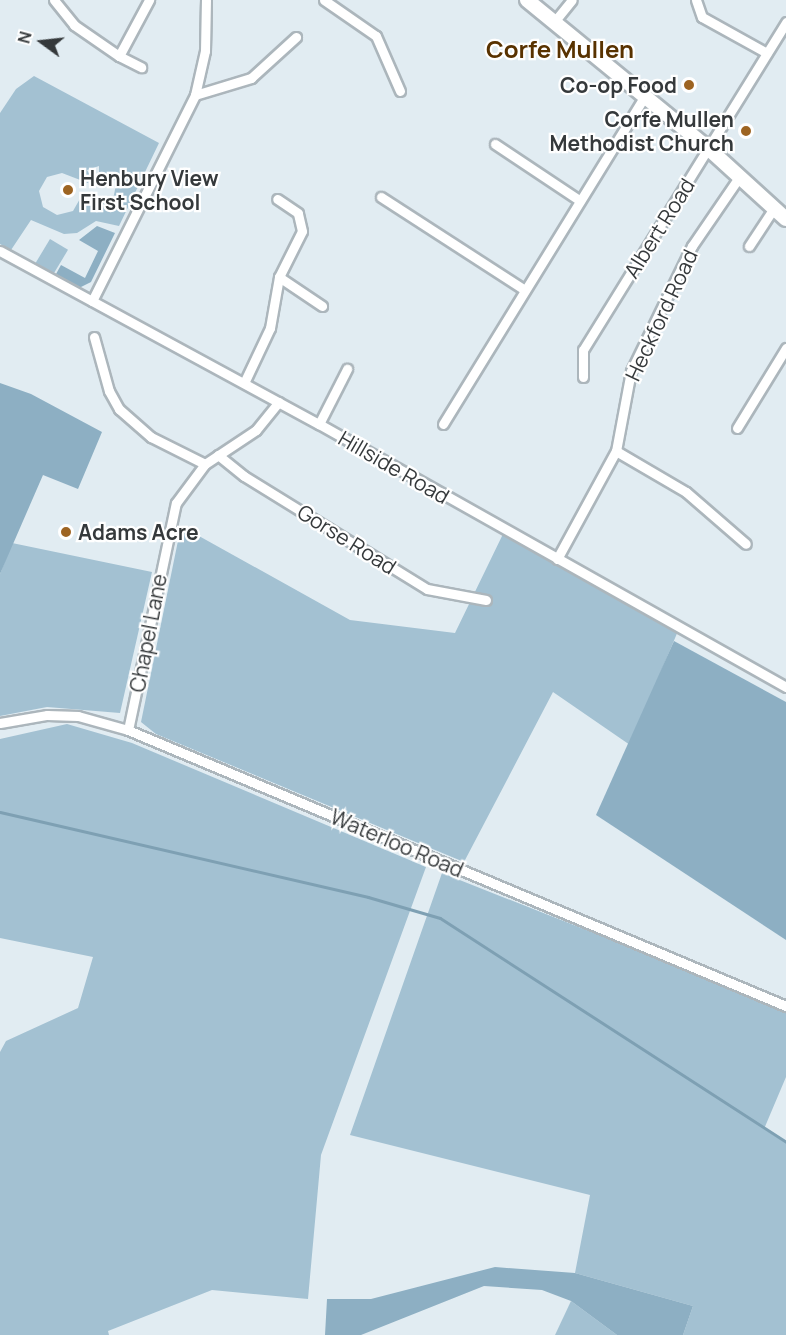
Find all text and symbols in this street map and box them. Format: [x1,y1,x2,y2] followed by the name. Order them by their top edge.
[12,12,72,72] north arrow
[12,29,37,46] text: N
[486,35,634,63] district label: Corfe Mullen
[560,72,677,98] place label: Co-op Food
[682,78,696,92] marker: Co-op Food
[550,106,734,156] place label: Corfe Mullen Methodist Church
[739,124,753,138] marker: Corfe Mullen Methodist Church
[80,165,219,215] place label: Henbury View First School
[618,173,700,283] street label: Albert Road
[61,183,75,197] marker: Henbury View First School
[620,245,702,385] street label: Heckford Road
[334,425,454,509] street label: Hillside Road
[293,499,401,579] street label: Gorse Road
[78,519,199,545] place label: Adams Acre
[59,525,73,539] marker: Adams Acre
[124,572,172,694] street label: Chapel Lane
[327,804,467,882] street label: Waterloo Road

